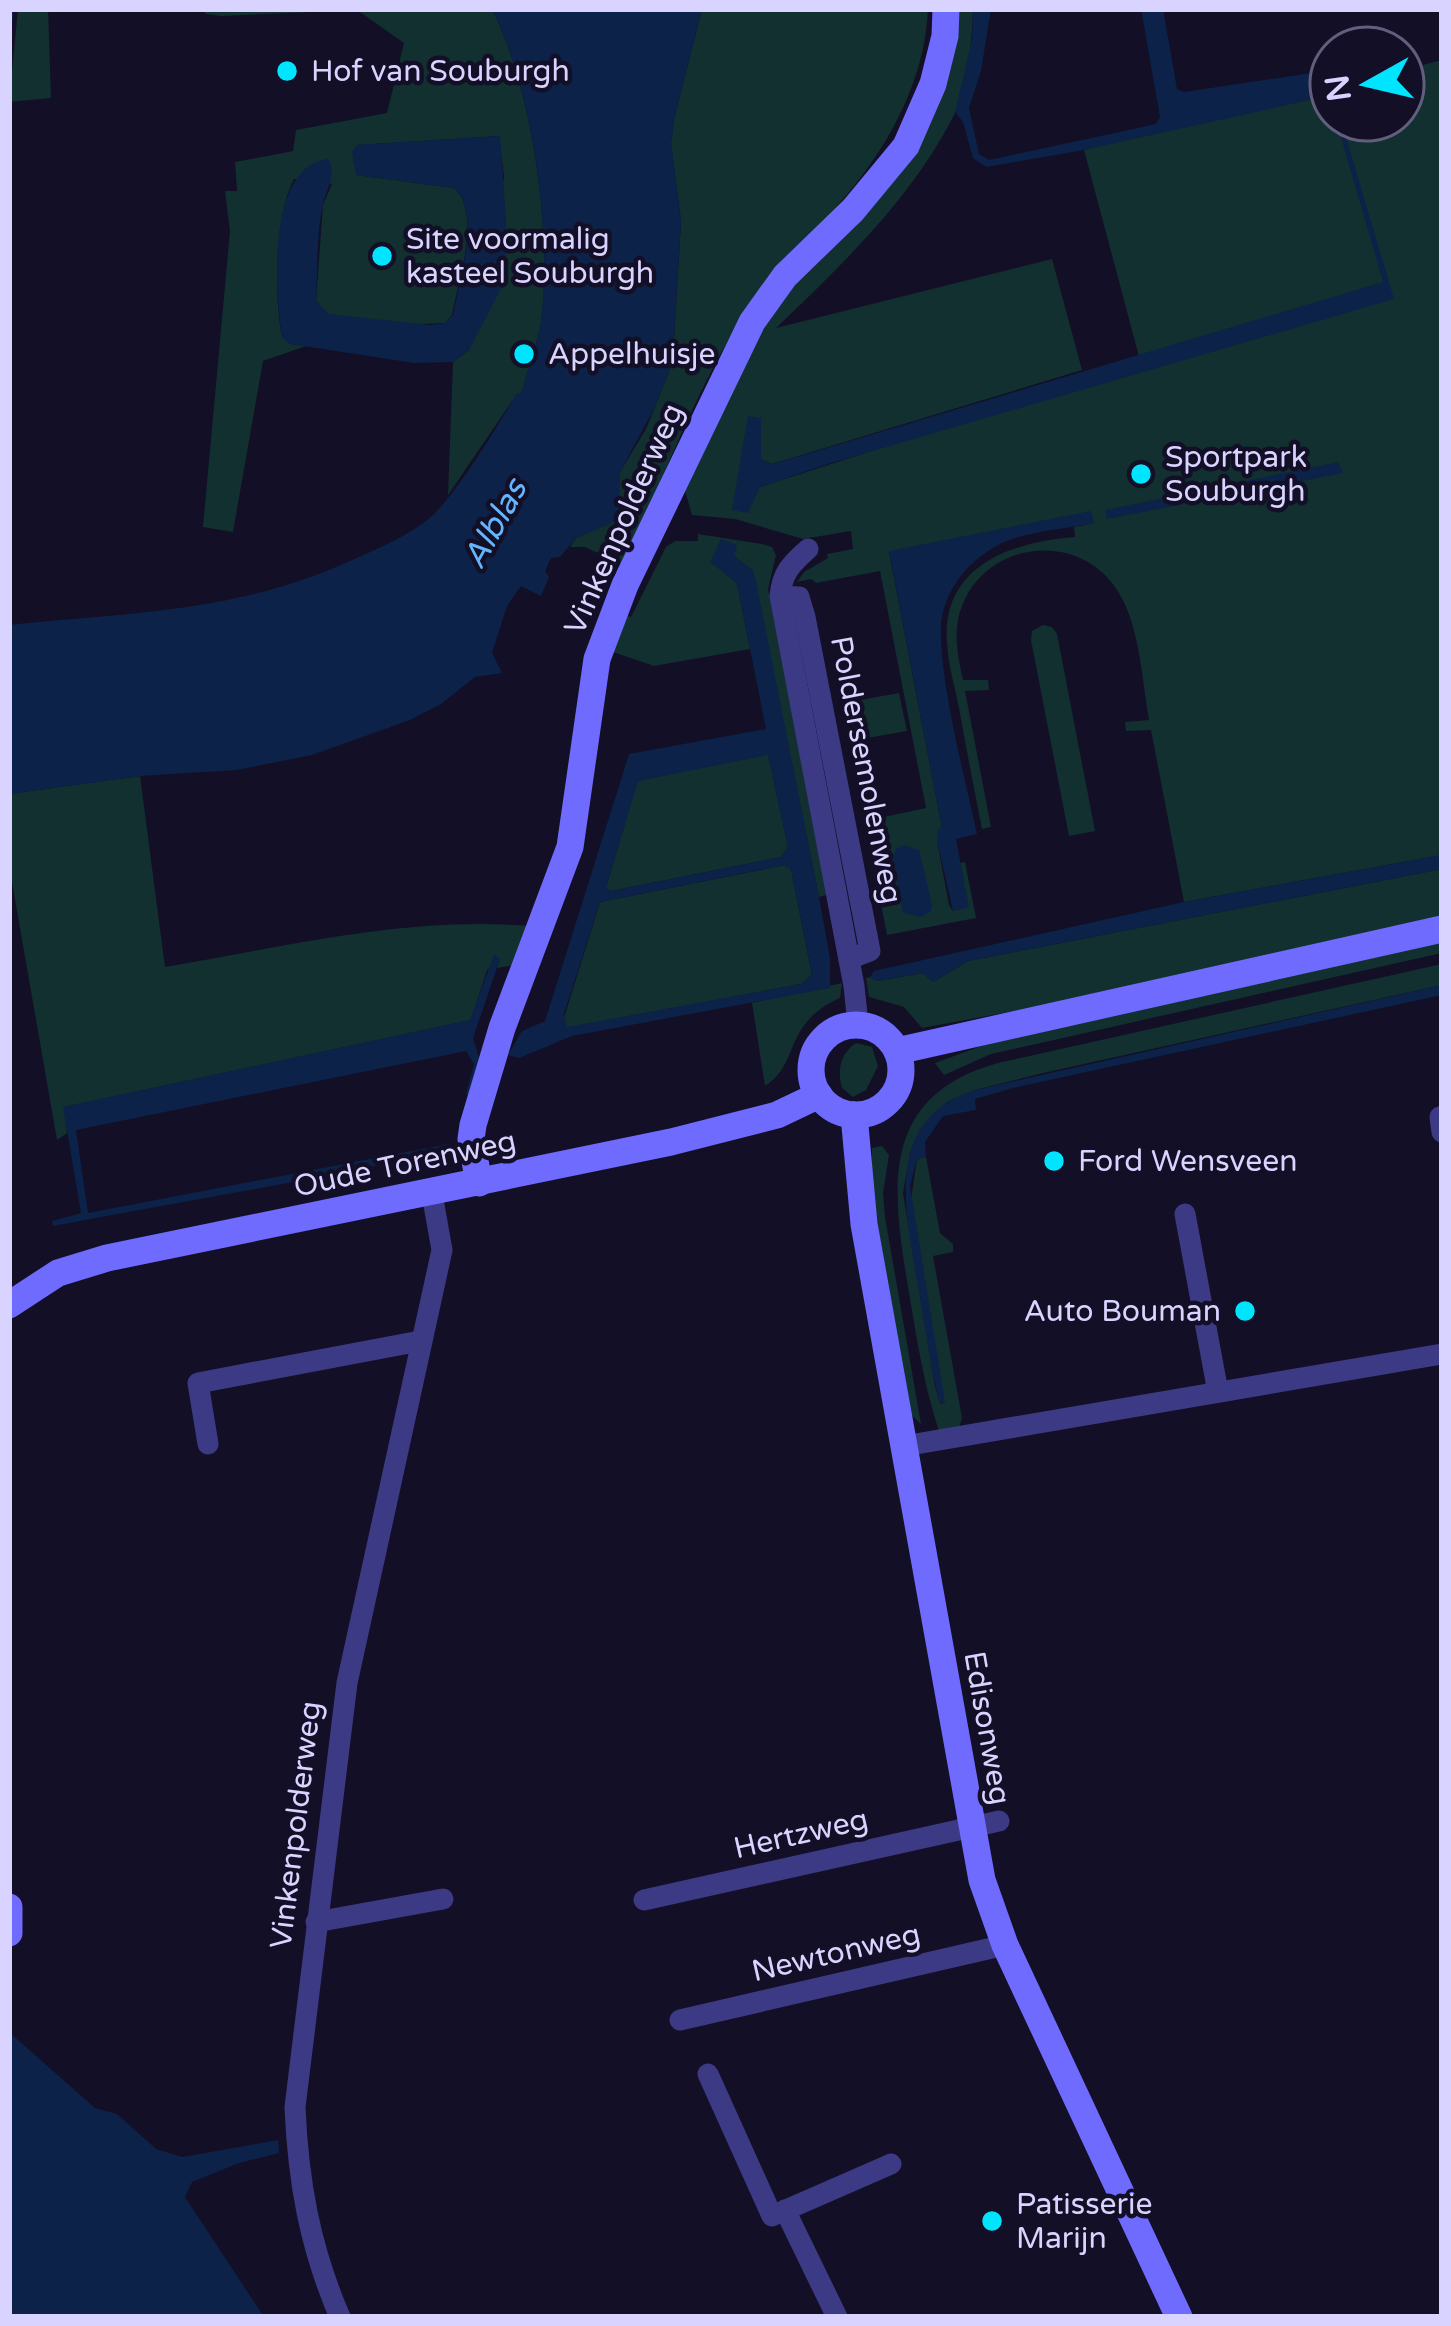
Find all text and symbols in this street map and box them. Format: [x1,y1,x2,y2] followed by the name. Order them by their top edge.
[1307,24,1427,144] north arrow
[311,53,570,90] place label: Hof van Souburgh
[274,58,300,84] marker: Hof van Souburgh
[1318,72,1360,104] text: N
[406,221,654,292] place label: Site voormalig kasteel Souburgh
[369,243,395,269] marker: Site voormalig kasteel Souburgh
[548,336,715,373] place label: Appelhuisje
[511,341,537,367] marker: Appelhuisje
[556,398,692,640] street label: Vinkenpolderweg
[1165,439,1307,510] place label: Sportpark Souburgh
[1128,461,1154,487] marker: Sportpark Souburgh
[455,471,536,575] water label: Alblas
[822,633,910,907] street label: Poldersemolenweg
[291,1122,519,1206] street label: Oude Torenweg
[1078,1143,1297,1180] place label: Ford Wensveen
[1041,1148,1067,1174] marker: Ford Wensveen
[1024,1293,1221,1330] place label: Auto Bouman
[1232,1298,1258,1324] marker: Auto Bouman
[955,1648,1019,1808] street label: Edisonweg
[262,1699,330,1951] street label: Vinkenpolderweg
[730,1801,872,1867] street label: Hertzweg
[748,1916,924,1990] street label: Newtonweg
[1016,2186,1153,2257] place label: Patisserie Marijn
[979,2208,1005,2234] marker: Patisserie Marijn

